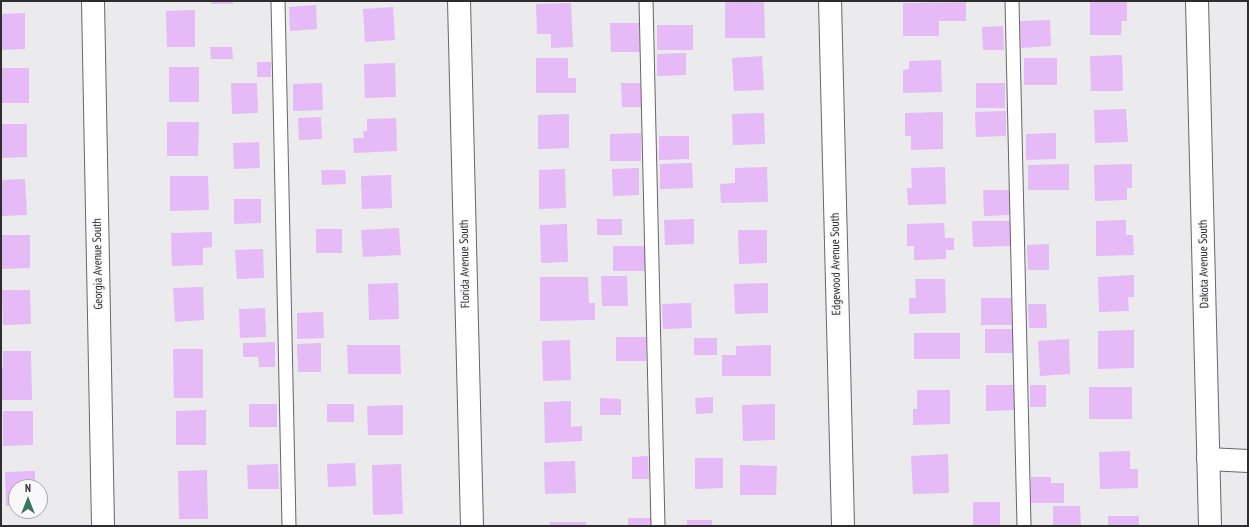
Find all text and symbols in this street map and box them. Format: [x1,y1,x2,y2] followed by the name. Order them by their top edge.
[828,213,844,315] street label: Edgewood Avenue South
[90,218,106,310] street label: Georgia Avenue South
[457,220,473,308] street label: Florida Avenue South
[1196,220,1212,308] street label: Dakota Avenue South
[8,479,48,519] north arrow
[25,481,31,495] text: N

